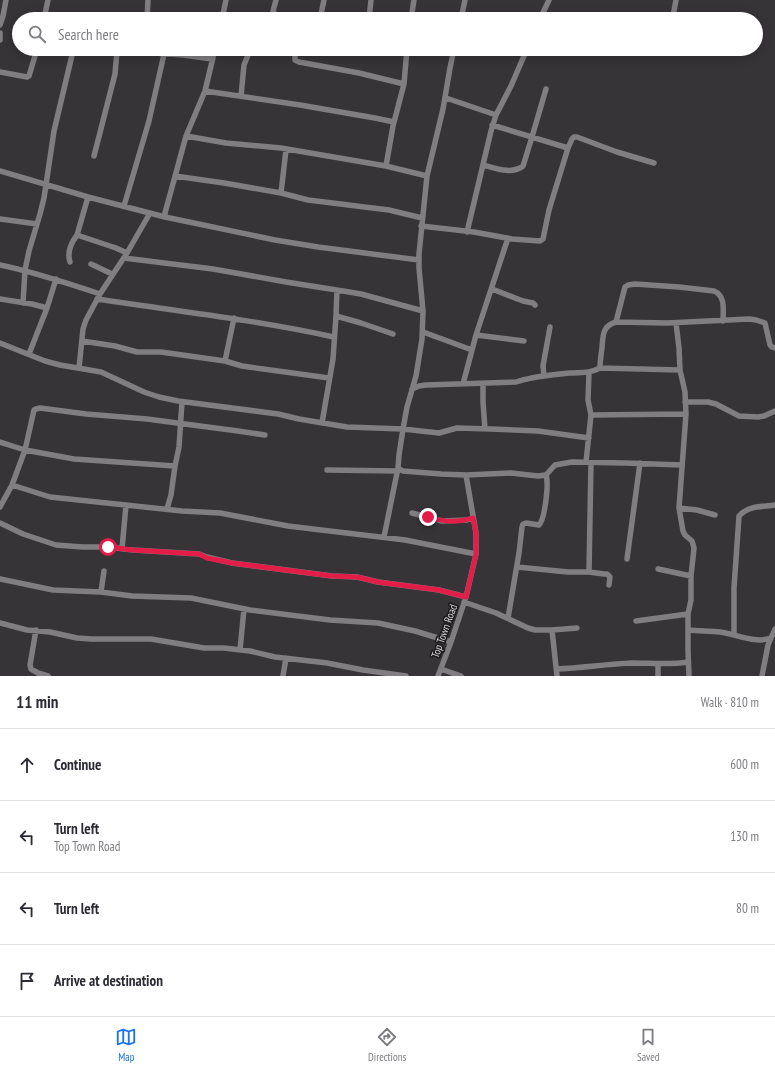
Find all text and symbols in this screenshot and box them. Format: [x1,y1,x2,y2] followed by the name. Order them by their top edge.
[12,12,763,56] search box
[26,23,48,45] icon: search
[58,25,119,44] text: Search here
[419,508,437,526] route end
[99,538,117,556] route start
[428,602,460,660] street label: Top Town Road
[16,691,58,713] text: 11 min
[701,694,759,711] text: Walk · 810 m
[16,754,38,776] icon: ahead
[54,755,101,774] text: Continue
[730,756,759,773] text: 600 m
[54,819,99,838] text: Turn left
[16,826,38,848] icon: left
[730,828,759,845] text: 130 m
[54,838,120,855] text: Top Town Road
[16,898,38,920] icon: left
[54,899,99,918] text: Turn left
[736,900,759,917] text: 80 m
[16,970,38,992] icon: arrive
[54,971,163,990] text: Arrive at destination
[115,1026,137,1064] tab: Map
[368,1026,406,1064] tab: Directions
[637,1026,660,1064] tab: Saved

